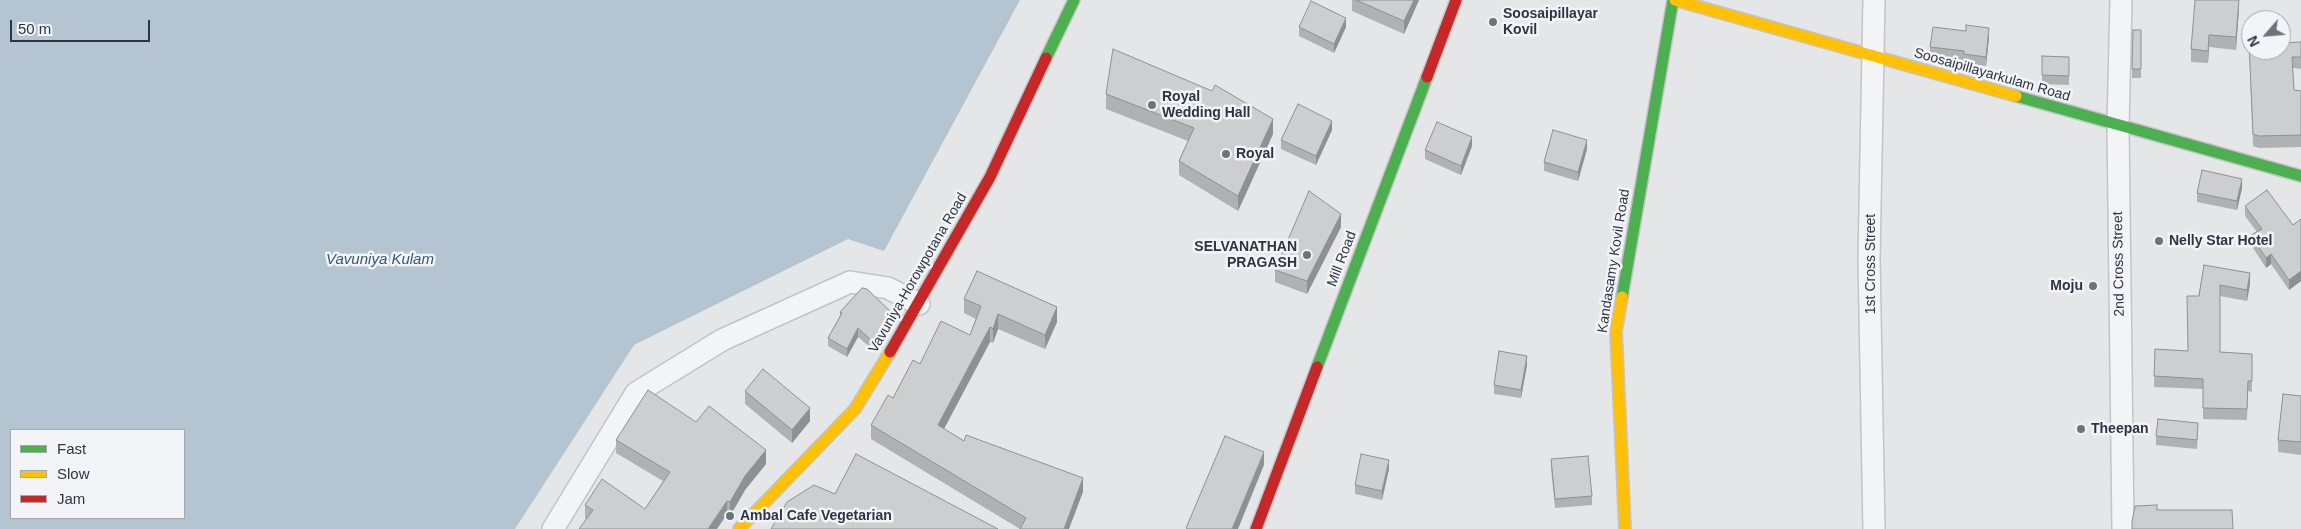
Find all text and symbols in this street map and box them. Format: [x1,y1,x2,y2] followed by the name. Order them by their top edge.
[1503,6,1598,38] place label: Soosaipillayar Kovil
[12,10,152,42] scale bar
[2241,10,2291,60] north arrow
[1487,16,1499,28] marker: Soosaipillayar Kovil
[18,20,51,37] text: 50 m
[2244,33,2263,49] text: N
[1912,45,2072,105] street label: Soosaipillayarkulam Road
[1162,89,1250,121] place label: Royal Wedding Hall
[1146,99,1158,111] marker: Royal Wedding Hall
[1236,146,1274,162] place label: Royal
[1220,148,1232,160] marker: Royal
[1594,188,1634,334] street label: Kandasamy Kovil Road
[865,190,971,356] street label: Vavuniya-Horowpotana Road
[2110,211,2128,317] street label: 2nd Cross Street
[1863,214,1879,314] street label: 1st Cross Street
[1324,229,1360,289] street label: Mill Road
[2169,233,2272,249] place label: Nelly Star Hotel
[2153,235,2165,247] marker: Nelly Star Hotel
[1194,239,1297,272] place label: SELVANATHAN PRAGASH
[1301,249,1313,261] marker: SELVANATHAN PRAGASH
[326,251,434,269] water label: Vavuniya Kulam
[2050,278,2083,294] place label: Moju
[2087,280,2099,292] marker: Moju
[2091,421,2149,437] place label: Theepan
[2075,423,2087,435] marker: Theepan
[10,429,185,519] legend
[57,440,86,457] text: Fast
[57,465,90,482] text: Slow
[57,490,85,507] text: Jam
[740,508,892,524] place label: Ambal Cafe Vegetarian
[724,510,736,522] marker: Ambal Cafe Vegetarian

